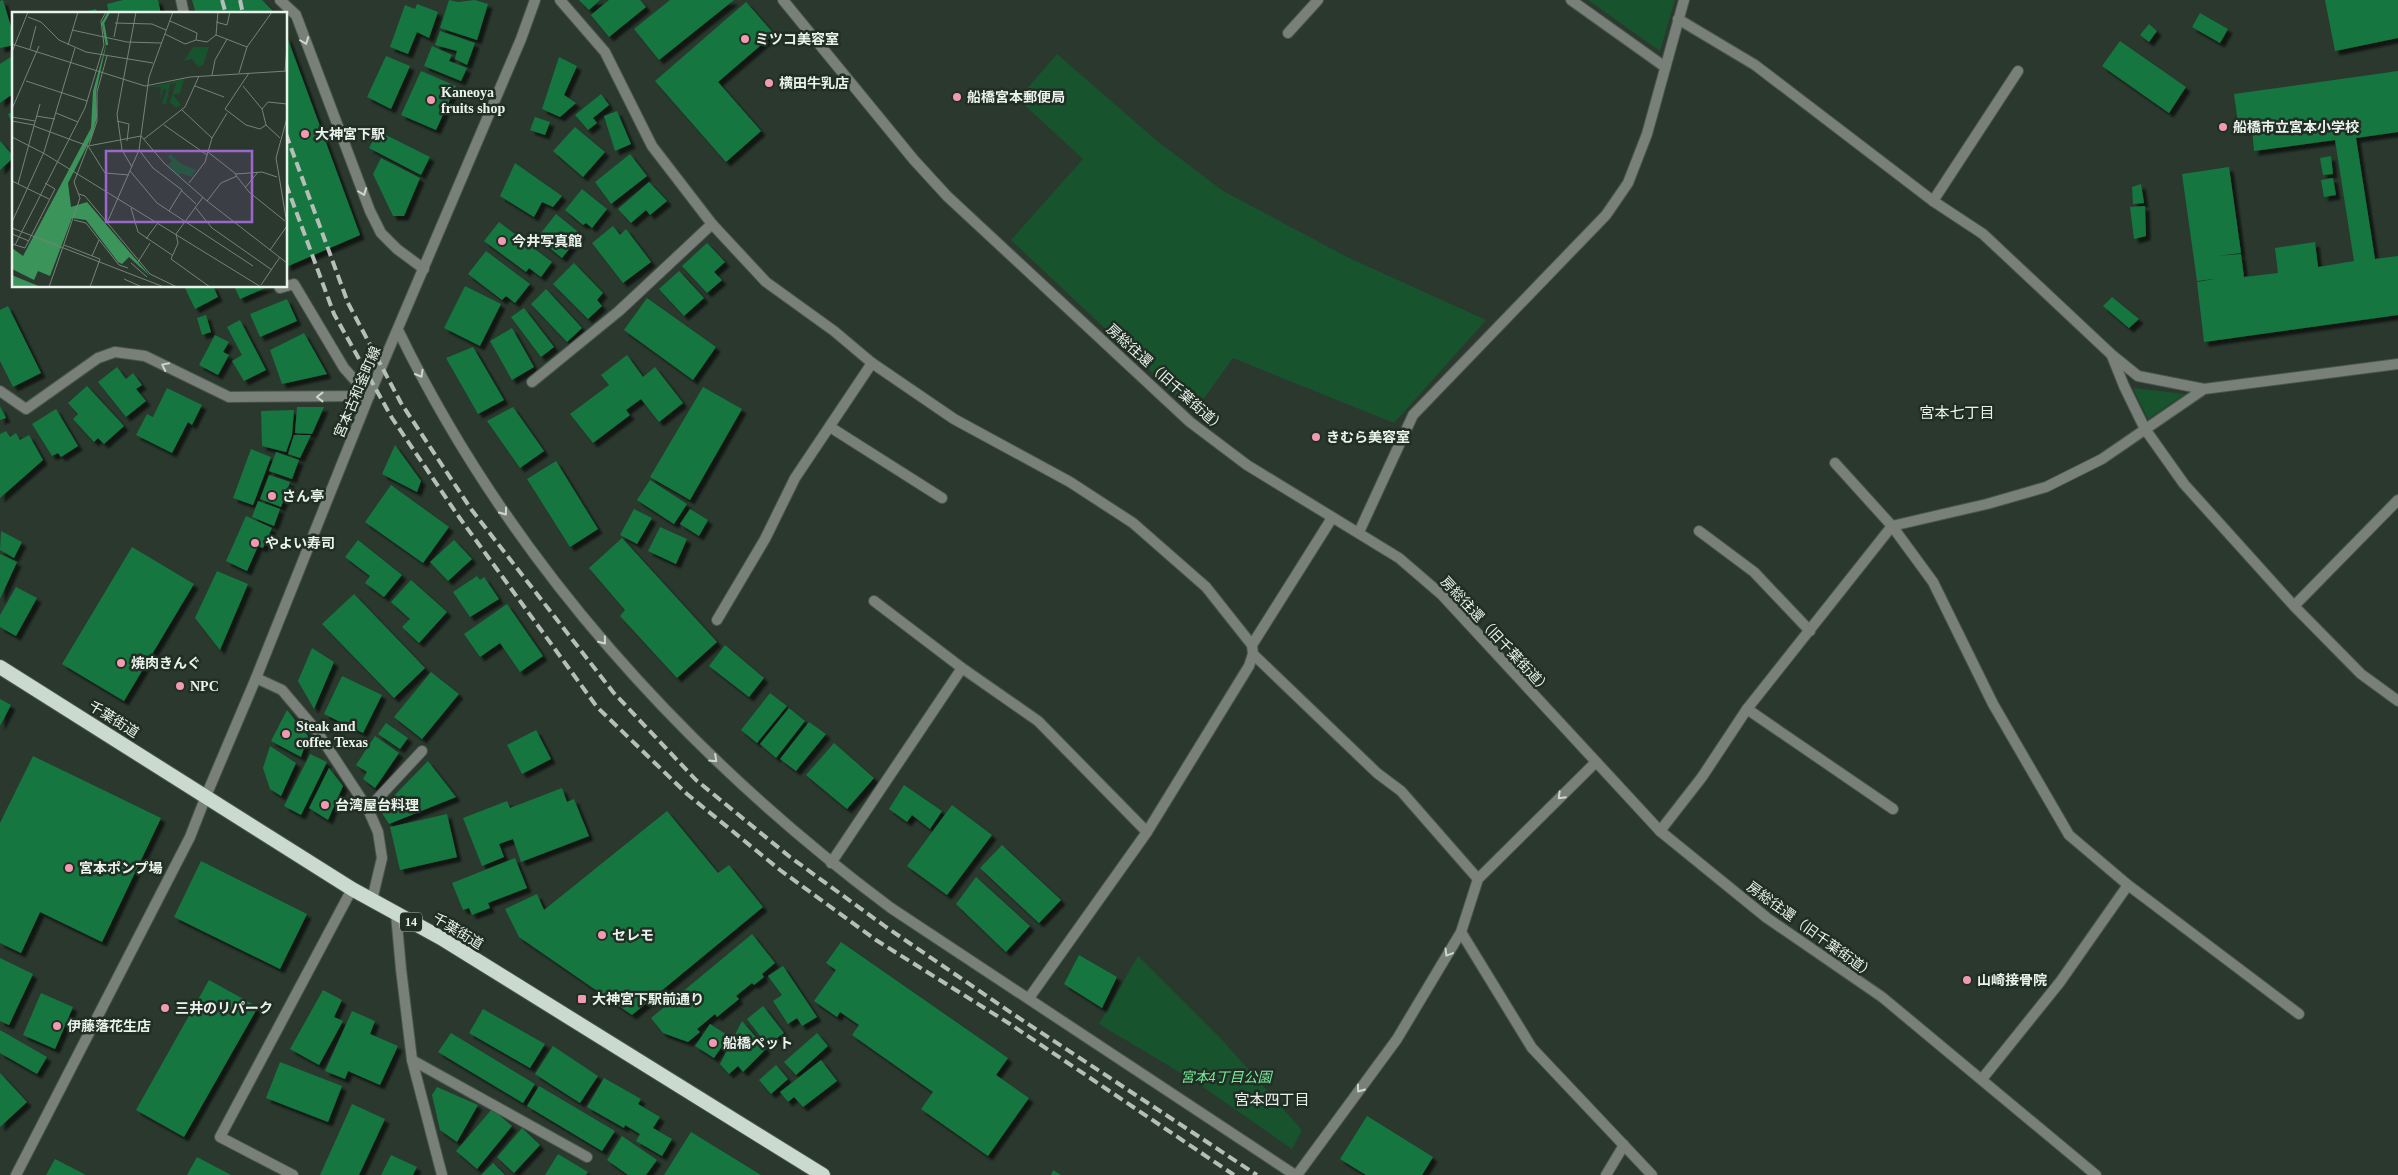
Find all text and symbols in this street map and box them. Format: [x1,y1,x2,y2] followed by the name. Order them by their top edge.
[12,12,288,288] inset map
[755,32,839,47] place label: ミツコ美容室
[739,33,751,45] marker: ミツコ美容室
[299,36,309,44] one-way arrow
[779,75,849,91] place label: 横田牛乳店
[763,77,775,89] marker: 横田牛乳店
[441,85,505,116] place label: Kaneoya fruits shop
[967,90,1065,105] place label: 船橋宮本郵便局
[951,91,963,103] marker: 船橋宮本郵便局
[425,94,437,106] marker: Kaneoya fruits shop
[2233,120,2359,135] place label: 船橋市立宮本小学校
[2217,121,2229,133] marker: 船橋市立宮本小学校
[315,126,385,142] place label: 大神宮下駅
[299,128,311,140] marker: 大神宮下駅
[357,188,367,196] one-way arrow
[512,233,582,249] place label: 今井写真館
[496,235,508,247] marker: 今井写真館
[1103,321,1228,435] street label: 房総往還（旧千葉街道）
[331,344,384,440] street label: 宮本古和釜町線
[161,362,170,372] one-way arrow
[413,368,423,377] one-way arrow
[316,392,324,402] one-way arrow
[1919,405,1995,421] district label: 宮本七丁目
[1326,430,1410,445] place label: きむら美容室
[1310,431,1322,443] marker: きむら美容室
[282,489,324,504] place label: さん亭
[266,490,278,502] marker: さん亭
[498,506,507,516] one-way arrow
[265,535,335,551] place label: やよい寿司
[249,537,261,549] marker: やよい寿司
[1438,574,1554,697] street label: 房総往還（旧千葉街道）
[598,635,606,644] one-way arrow
[131,656,201,671] place label: 焼肉きんぐ
[115,657,127,669] marker: 焼肉きんぐ
[190,679,219,694] place label: NPC
[174,680,186,692] marker: NPC
[86,698,141,741] street label: 千葉街道
[296,719,368,750] place label: Steak and coffee Texas
[280,728,292,740] marker: Steak and coffee Texas
[709,754,718,763] one-way arrow
[1558,790,1567,799] one-way arrow
[335,797,419,813] place label: 台湾屋台料理
[319,799,331,811] marker: 台湾屋台料理
[79,861,163,876] place label: 宮本ポンプ場
[63,862,75,874] marker: 宮本ポンプ場
[1744,879,1877,982] street label: 房総往還（旧千葉街道）
[430,911,486,952] street label: 千葉街道
[400,912,422,932] road number: 14
[612,928,654,943] place label: セレモ
[596,929,608,941] marker: セレモ
[1445,948,1455,957] one-way arrow
[1977,973,2047,988] place label: 山崎接骨院
[1961,974,1973,986] marker: 山崎接骨院
[592,991,704,1007] place label: 大神宮下駅前通り
[576,993,588,1005] marker: 大神宮下駅前通り
[175,1000,273,1016] place label: 三井のリパーク
[159,1002,171,1014] marker: 三井のリパーク
[67,1019,151,1034] place label: 伊藤落花生店
[51,1020,63,1032] marker: 伊藤落花生店
[723,1036,793,1051] place label: 船橋ペット
[707,1037,719,1049] marker: 船橋ペット
[1181,1070,1273,1085] park label: 宮本4丁目公園
[1357,1084,1366,1093] one-way arrow
[1234,1092,1310,1108] district label: 宮本四丁目

